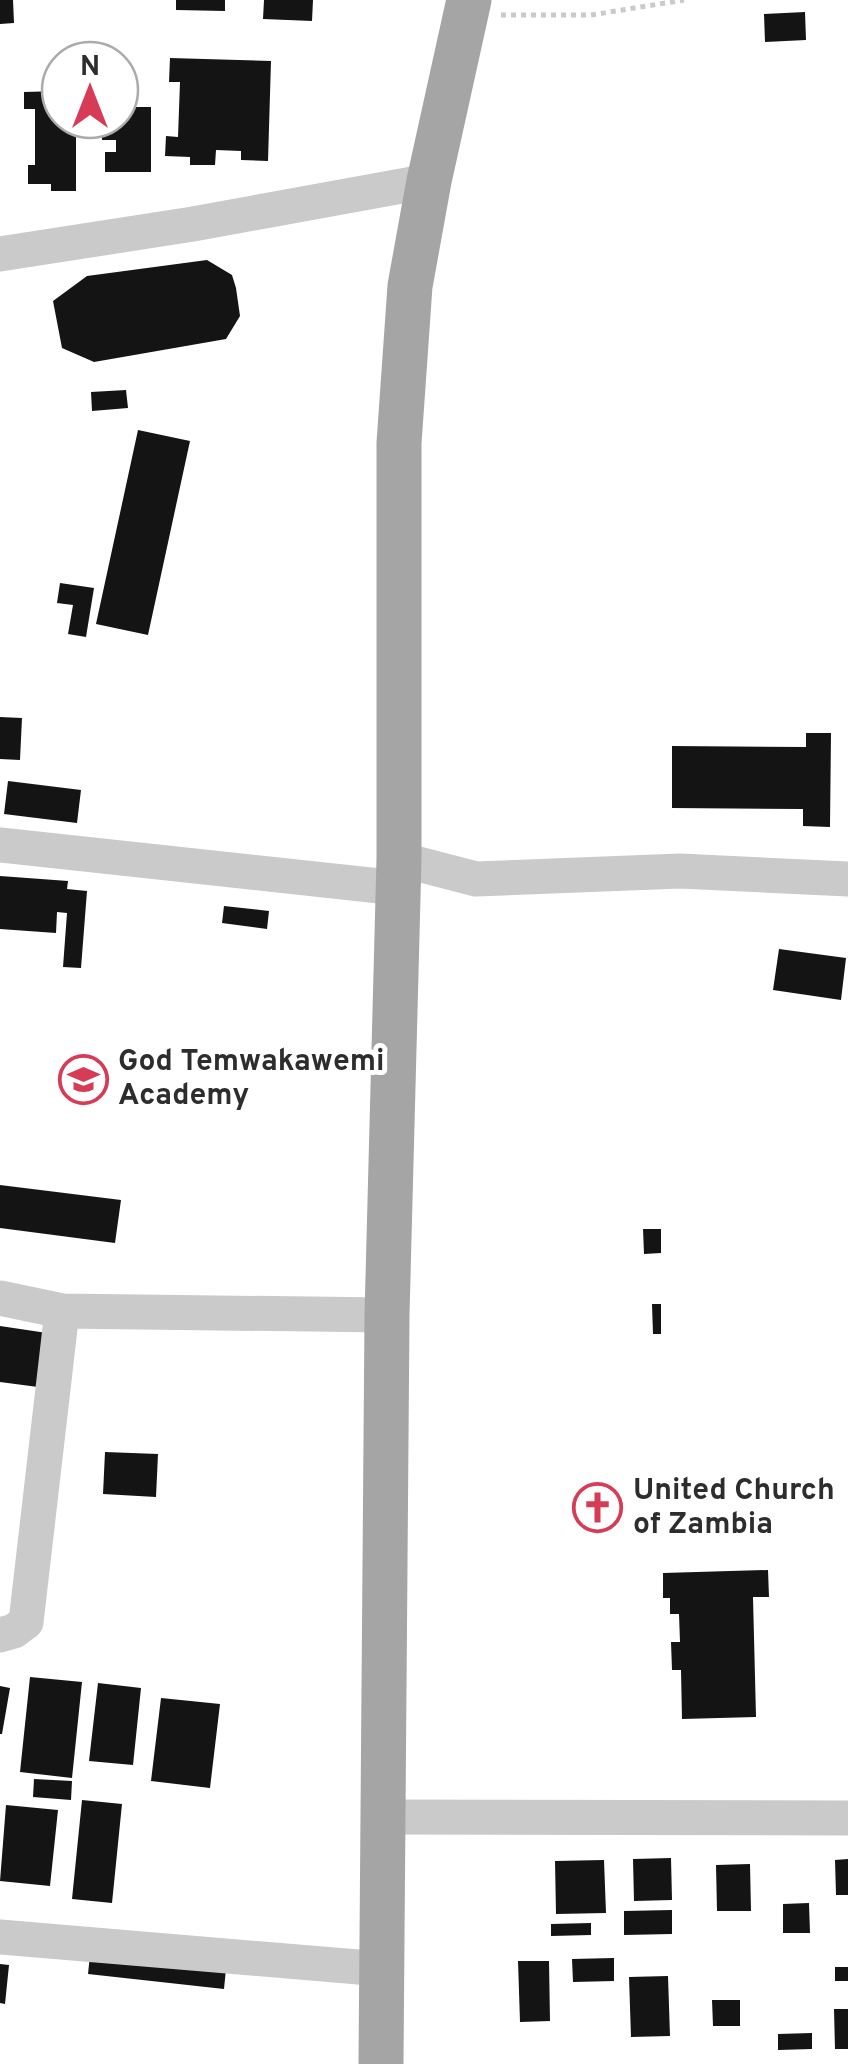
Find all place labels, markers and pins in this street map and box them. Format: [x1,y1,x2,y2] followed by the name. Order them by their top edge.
[118,1044,384,1115] place label: God Temwakawemi Academy
[57,1053,109,1105] school or university icon: God Temwakawemi Academy
[633,1473,835,1544] place label: United Church of Zambia
[572,1482,624,1534] church icon: United Church of Zambia

